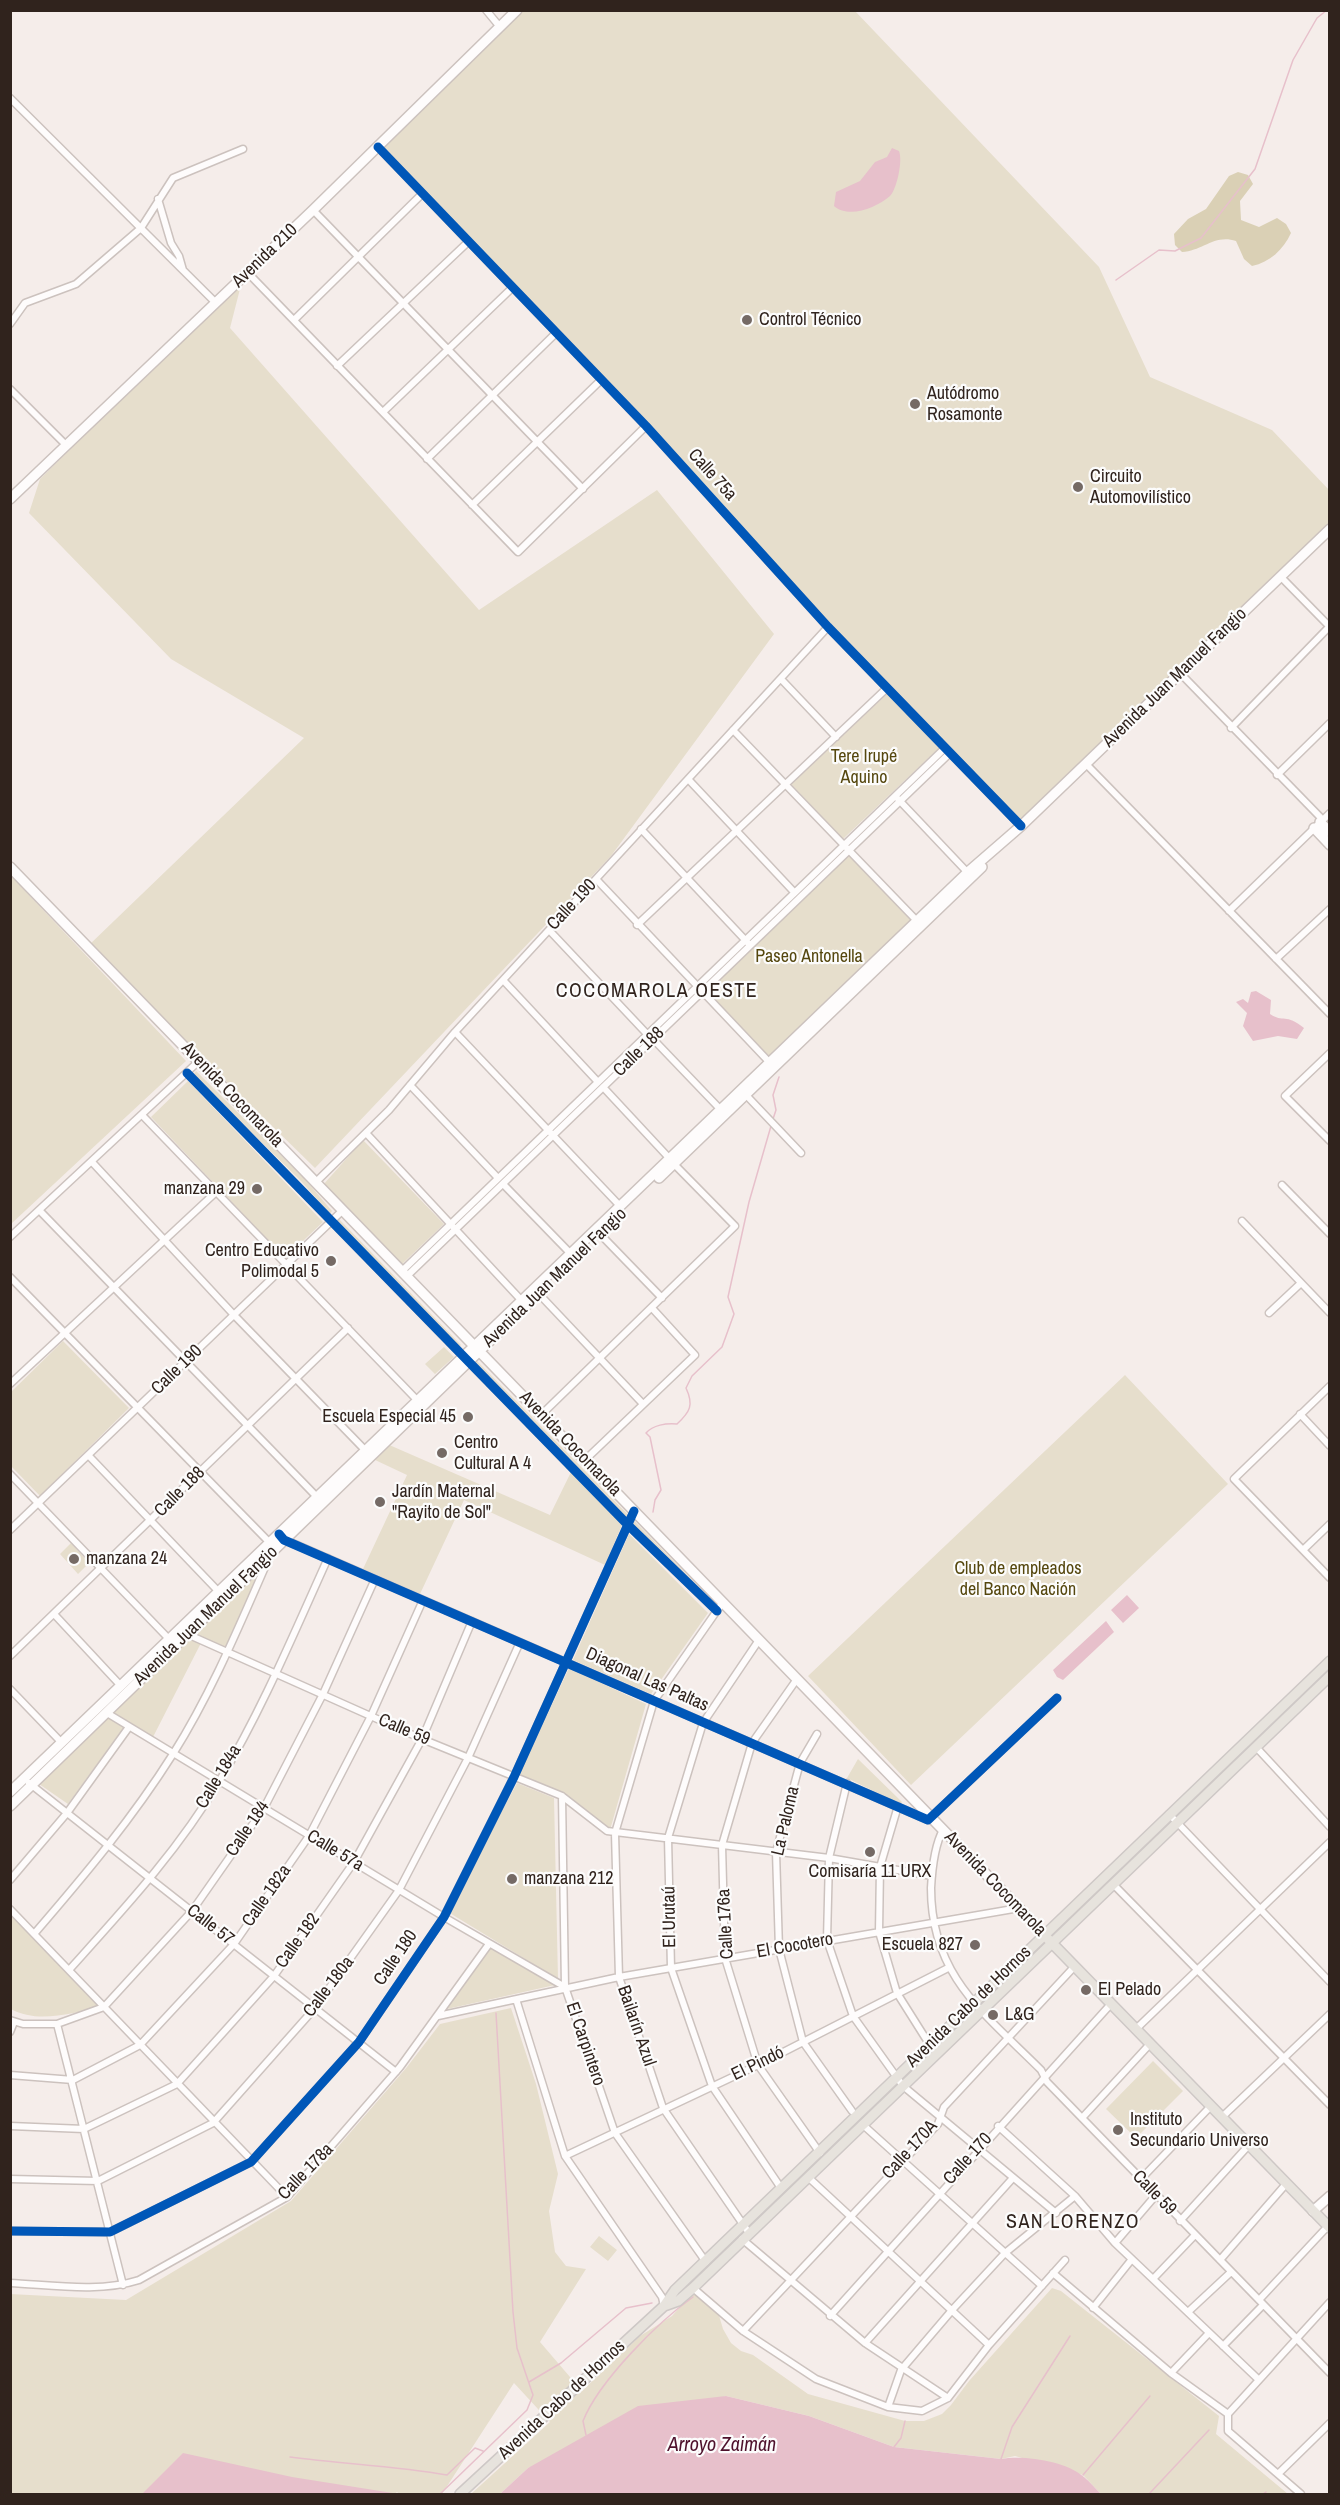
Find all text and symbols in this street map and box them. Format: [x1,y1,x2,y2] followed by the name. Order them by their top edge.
[228,220,302,292] street label: Avenida 210
[759,309,862,331] place label: Control Técnico
[740,313,754,327] marker: Control Técnico
[927,383,1002,426] place label: Autódromo Rosamonte
[908,397,922,411] marker: Autódromo Rosamonte
[683,445,741,505] street label: Calle 75a
[1090,466,1191,508] place label: Circuito Automovilístico
[1071,480,1085,494] marker: Circuito Automovilístico
[1098,604,1252,752] street label: Avenida Juan Manuel Fangio
[831,746,897,789] park label: Tere Irupé Aquino
[543,875,601,935] street label: Calle 190
[755,946,863,968] park label: Paseo Antonella
[556,980,758,1004] district label: COCOMAROLA OESTE
[609,1023,669,1081] street label: Calle 188
[176,1038,288,1152] street label: Avenida Cocomarola
[164,1178,245,1200] place label: manzana 29
[250,1182,264,1196] marker: manzana 29
[478,1204,632,1352] street label: Avenida Juan Manuel Fangio
[205,1240,319,1282] place label: Centro Educativo Polimodal 5
[324,1254,338,1268] marker: Centro Educativo Polimodal 5
[147,1341,207,1399] street label: Calle 190
[514,1387,626,1501] street label: Avenida Cocomarola
[322,1406,456,1428] place label: Escuela Especial 45
[461,1410,475,1424] marker: Escuela Especial 45
[454,1432,531,1474] place label: Centro Cultural A 4
[435,1446,449,1460] marker: Centro Cultural A 4
[150,1462,210,1522] street label: Calle 188
[392,1481,495,1524] place label: Jardín Maternal "Rayito de Sol"
[373,1495,387,1509] marker: Jardín Maternal "Rayito de Sol"
[129,1542,283,1690] street label: Avenida Juan Manuel Fangio
[86,1548,167,1570] place label: manzana 24
[67,1552,81,1566] marker: manzana 24
[954,1558,1082,1600] park label: Club de empleados del Banco Nación
[582,1643,712,1717] street label: Diagonal Las Paltas
[375,1709,433,1751] street label: Calle 59
[192,1741,246,1813] street label: Calle 184a
[768,1784,804,1858] street label: La Paloma
[222,1797,274,1861] street label: Calle 184
[303,1826,367,1876] street label: Calle 57a
[939,1827,1051,1941] street label: Avenida Cocomarola
[863,1845,877,1859] marker: Comisaría 11 URX
[238,1861,296,1931] street label: Calle 182a
[809,1861,931,1883] place label: Comisaría 11 URX
[524,1868,613,1890] place label: manzana 212
[505,1872,519,1886] marker: manzana 212
[659,1886,681,1948] street label: El Urutaú
[713,1888,739,1960] street label: Calle 176a
[182,1900,238,1950] street label: Calle 57
[271,1909,325,1973] street label: Calle 182
[370,1926,422,1990] street label: Calle 180
[755,1929,835,1963] street label: El Cocotero
[882,1934,963,1956] place label: Escuela 827
[968,1938,982,1952] marker: Escuela 827
[902,1942,1036,2072] street label: Avenida Cabo de Hornos
[299,1952,359,2022] street label: Calle 180a
[1098,1979,1161,2001] place label: El Pelado
[612,1983,660,2069] street label: Bailarín Azul
[1079,1983,1093,1997] marker: El Pelado
[561,1999,609,2089] street label: El Carpintero
[1005,2004,1035,2026] place label: L&G
[986,2008,1000,2022] marker: L&G
[728,2042,788,2086] street label: El Pindó
[1130,2109,1269,2152] place label: Instituto Secundario Universo
[878,2116,942,2184] street label: Calle 170A
[1111,2123,1125,2137] marker: Instituto Secundario Universo
[939,2129,997,2189] street label: Calle 170
[274,2139,338,2205] street label: Calle 178a
[1127,2166,1181,2220] street label: Calle 59
[1006,2211,1140,2235] district label: SAN LORENZO
[494,2336,630,2464] street label: Avenida Cabo de Hornos
[668,2434,776,2458] water label: Arroyo Zaimán

